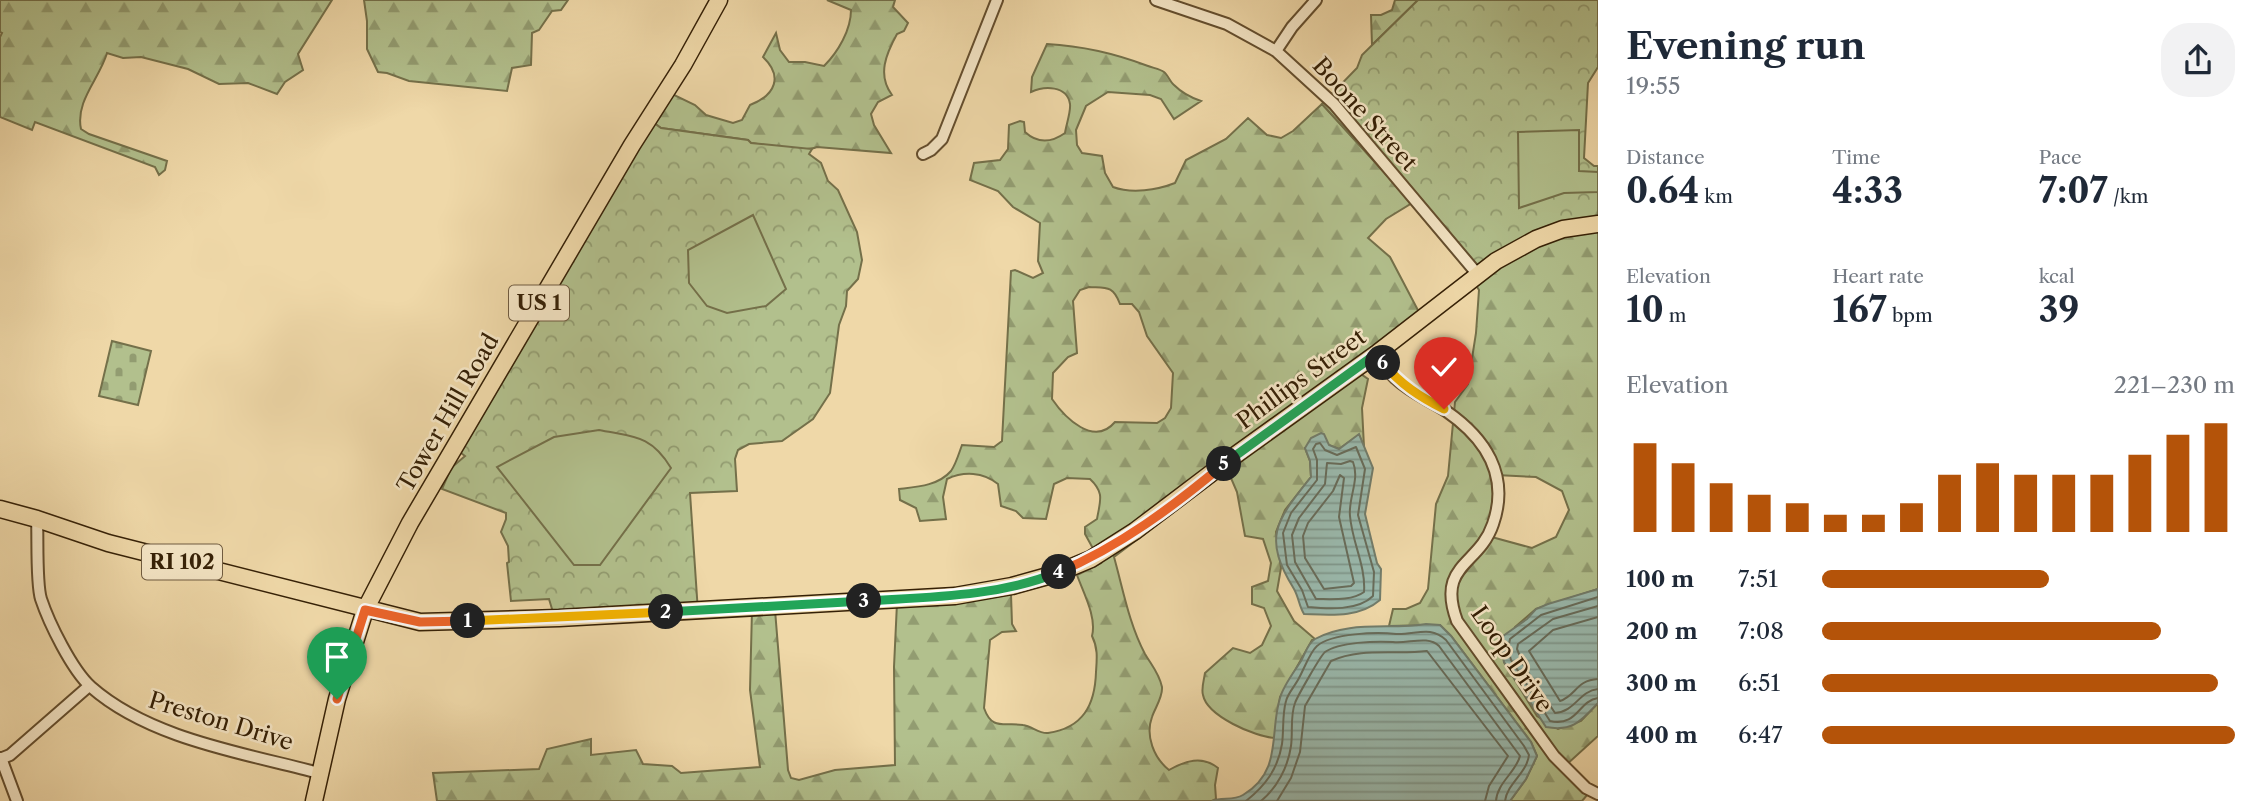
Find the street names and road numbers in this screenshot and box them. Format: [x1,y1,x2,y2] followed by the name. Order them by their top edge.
[1307,52,1423,176] street label: Boone Street
[509,286,569,320] road number: US 1
[1231,323,1371,435] street label: Phillips Street
[391,329,505,497] street label: Tower Hill Road
[142,544,222,580] road number: RI 102
[1465,600,1559,718] street label: Loop Drive
[145,686,297,756] street label: Preston Drive

